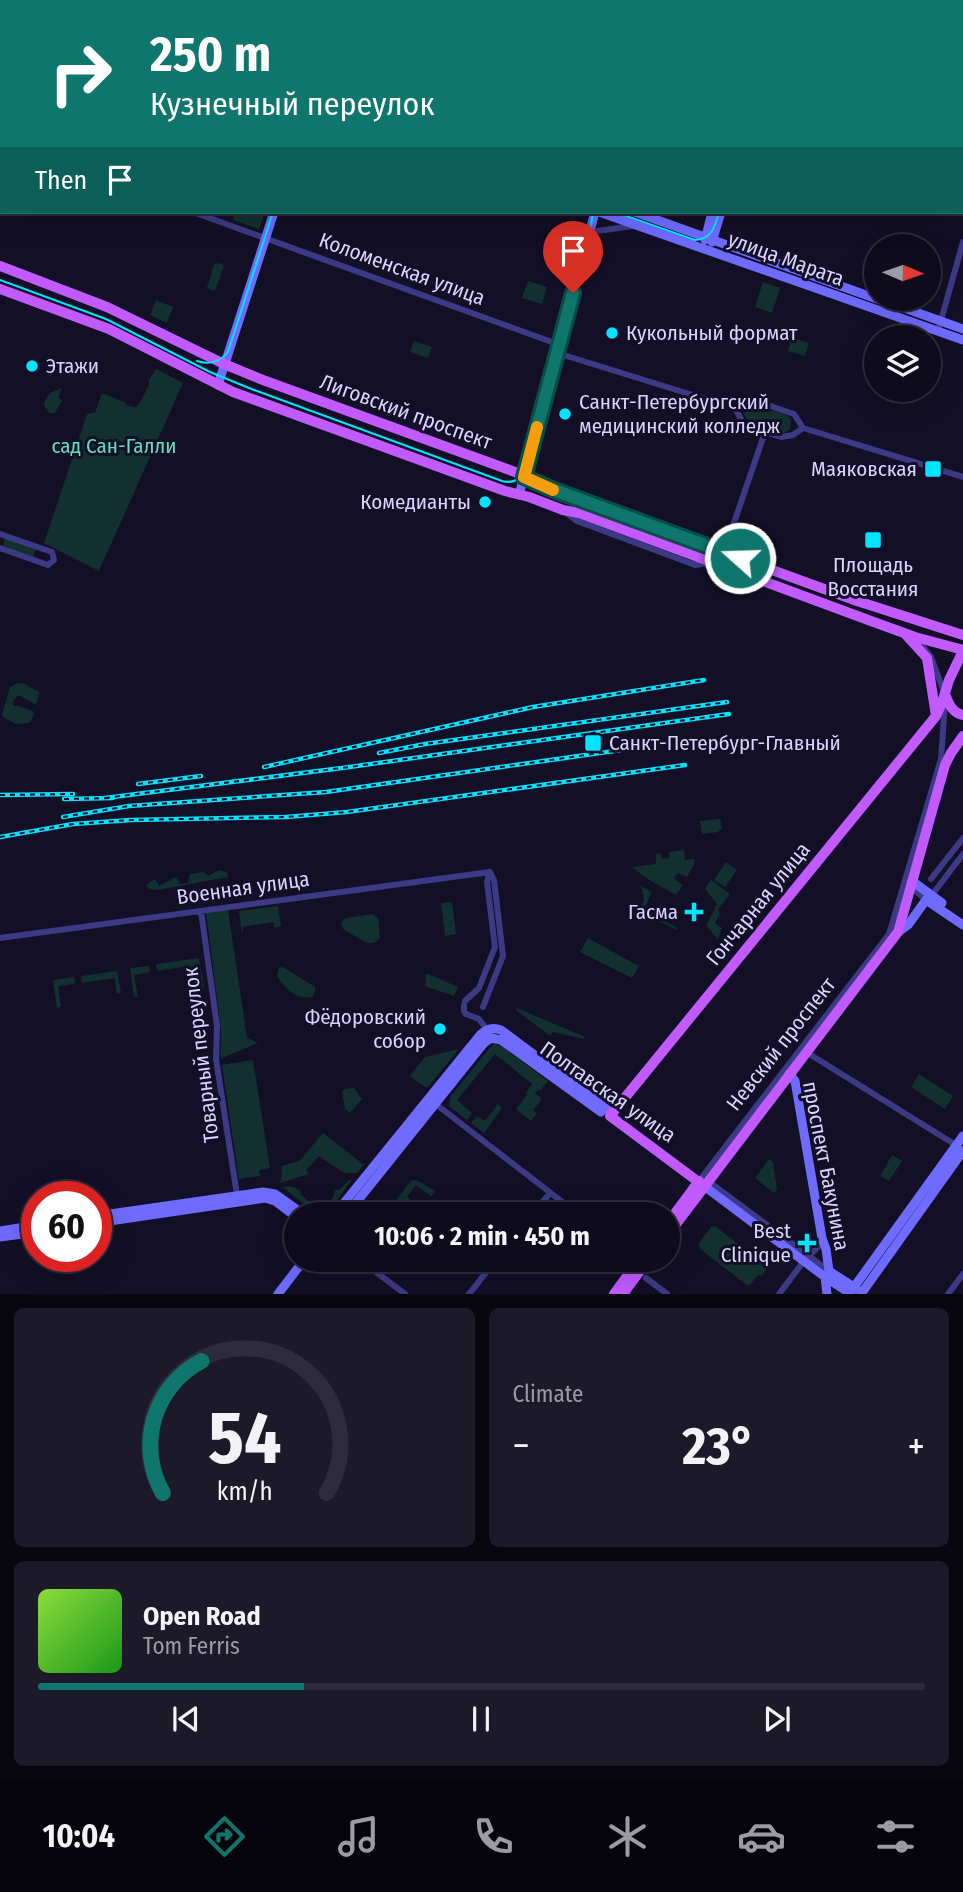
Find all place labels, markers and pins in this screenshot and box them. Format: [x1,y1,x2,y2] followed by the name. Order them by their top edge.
[543,221,603,293] pin
[626,320,798,346] place label: Кукольный формат
[604,325,620,341] marker: Кукольный формат
[46,353,99,379] place label: Этажи
[24,358,40,374] marker: Этажи
[579,389,781,439] place label: Санкт-Петербургский медицинский колледж
[557,406,573,422] marker: Санкт-Петербургский медицинский колледж
[811,456,917,482] place label: Маяковская
[923,459,943,479] marker: Маяковская
[360,489,471,515] place label: Комедианты
[477,494,493,510] marker: Комедианты
[863,530,883,550] marker: Площадь Восстания
[827,552,919,602] place label: Площадь Восстания
[609,730,841,756] place label: Санкт-Петербург-Главный
[583,733,603,753] marker: Санкт-Петербург-Главный
[628,899,678,925] place label: Гасма
[684,902,704,922] marker: Гасма
[305,1004,426,1054] place label: Фёдоровский собор
[432,1021,448,1037] marker: Фёдоровский собор
[721,1218,791,1268] place label: Best Clinique
[797,1233,817,1253] marker: Best Clinique

